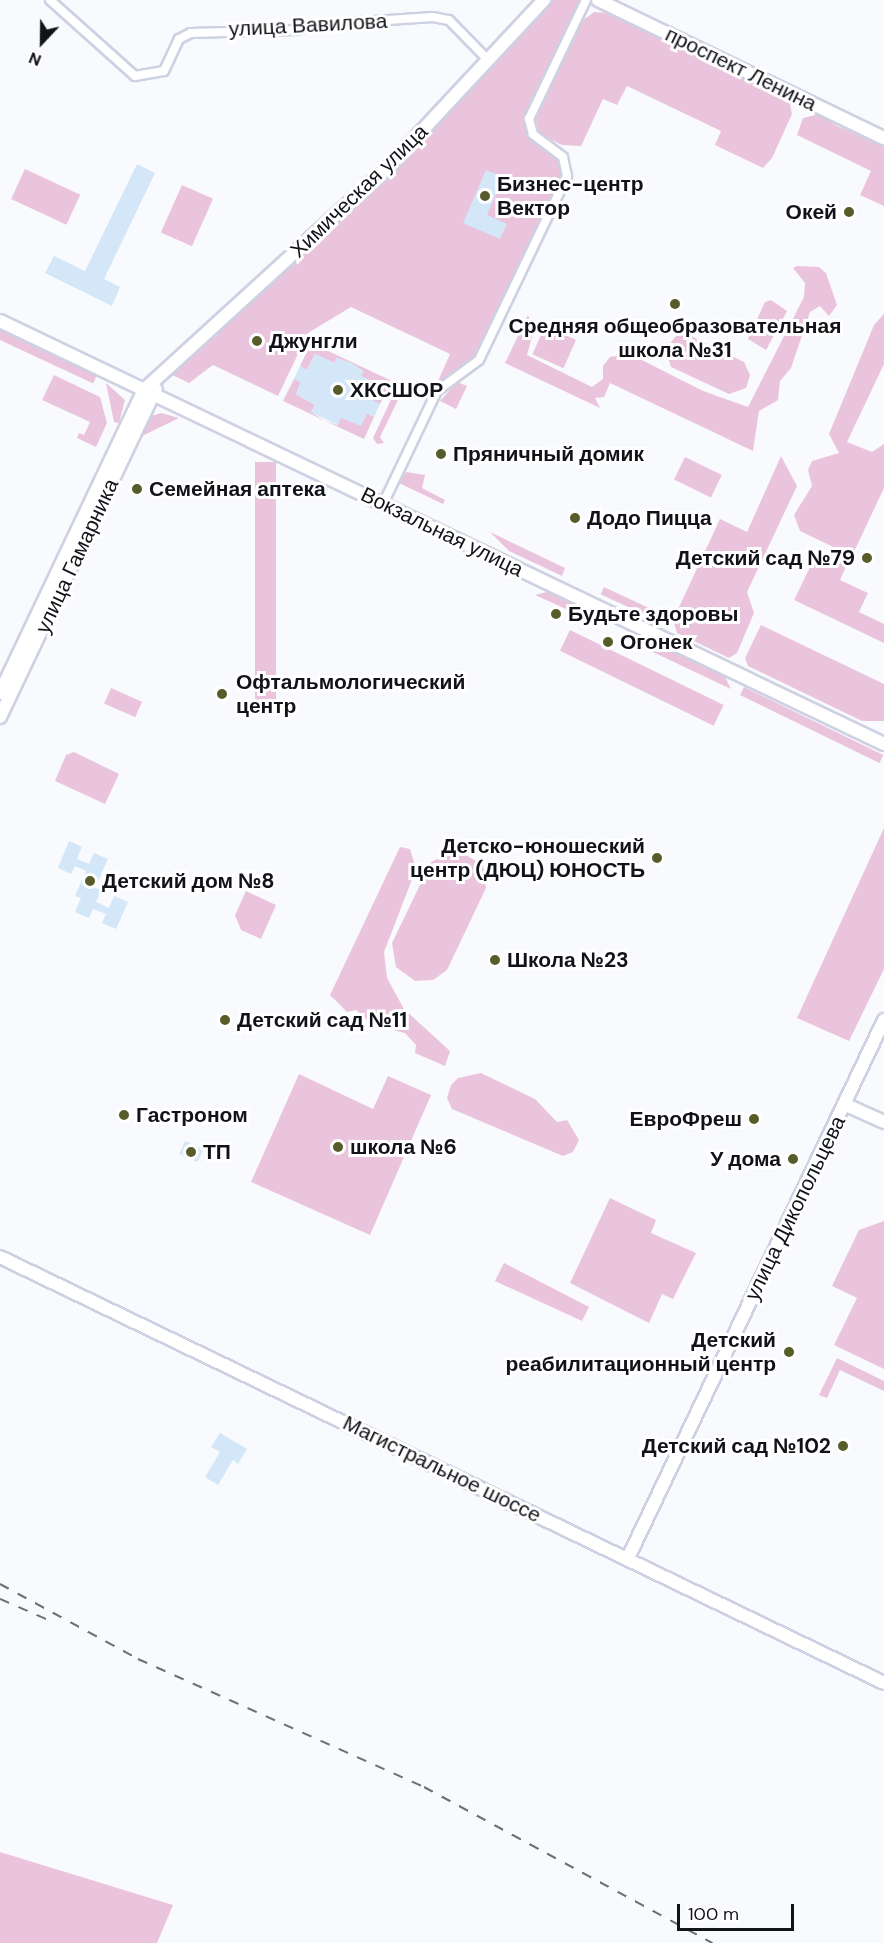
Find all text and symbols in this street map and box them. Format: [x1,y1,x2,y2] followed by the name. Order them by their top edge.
[228,8,388,42] street label: улица Вавилова
[12,12,72,72] north arrow
[661,22,821,116] street label: проспект Ленина
[26,47,44,71] text: N
[285,119,433,263] street label: Химическая улица
[497,171,644,221] place label: Бизнес-центр Вектор
[478,189,492,203] marker: Бизнес-центр Вектор
[786,199,837,225] place label: Окей
[842,205,856,219] marker: Окей
[668,297,682,311] marker: Средняя общеобразовательная школа №31
[509,313,841,363] place label: Средняя общеобразовательная школа №31
[269,328,358,354] place label: Джунгли
[250,334,264,348] marker: Джунгли
[350,377,443,403] place label: ХКСШОР
[331,383,345,397] marker: ХКСШОР
[453,441,644,467] place label: Пряничный домик
[434,447,448,461] marker: Пряничный домик
[30,475,124,637] street label: улица Гамарника
[149,476,326,502] place label: Семейная аптека
[130,482,144,496] marker: Семейная аптека
[357,482,527,582] street label: Вокзальная улица
[587,505,712,531] place label: Додо Пицца
[568,511,582,525] marker: Додо Пицца
[676,545,855,571] place label: Детский сад №79
[860,551,874,565] marker: Детский сад №79
[568,601,738,627] place label: Будьте здоровы
[549,607,563,621] marker: Будьте здоровы
[620,629,693,655] place label: Огонек
[601,635,615,649] marker: Огонек
[236,669,465,719] place label: Офтальмологический центр
[213,685,231,703] marker: Офтальмологический центр
[410,833,645,883] place label: Детско-юношеский центр (ДЮЦ) ЮНОСТЬ
[650,851,664,865] marker: Детско-юношеский центр (ДЮЦ) ЮНОСТЬ
[102,868,275,894] place label: Детский дом №8
[83,874,97,888] marker: Детский дом №8
[507,947,629,973] place label: Школа №23
[488,953,502,967] marker: Школа №23
[237,1007,407,1033] place label: Детский сад №11
[218,1013,232,1027] marker: Детский сад №11
[136,1102,248,1128] place label: Гастроном
[629,1106,742,1132] place label: ЕвроФреш
[117,1108,131,1122] marker: Гастроном
[739,1112,851,1304] street label: улица Дикопольцева
[747,1112,761,1126] marker: ЕвроФреш
[350,1134,457,1160] place label: школа №6
[203,1139,231,1165] place label: ТП
[331,1140,345,1154] marker: школа №6
[184,1145,198,1159] marker: ТП
[710,1146,781,1172] place label: У дома
[786,1152,800,1166] marker: У дома
[506,1327,776,1377] place label: Детский реабилитационный центр
[780,1343,798,1361] marker: Детский реабилитационный центр
[339,1410,545,1528] street label: Магистральное шоссе
[642,1433,831,1459] place label: Детский сад №102
[836,1439,850,1453] marker: Детский сад №102
[680,1892,797,1930] scale bar
[688,1902,739,1926] text: 100 m

